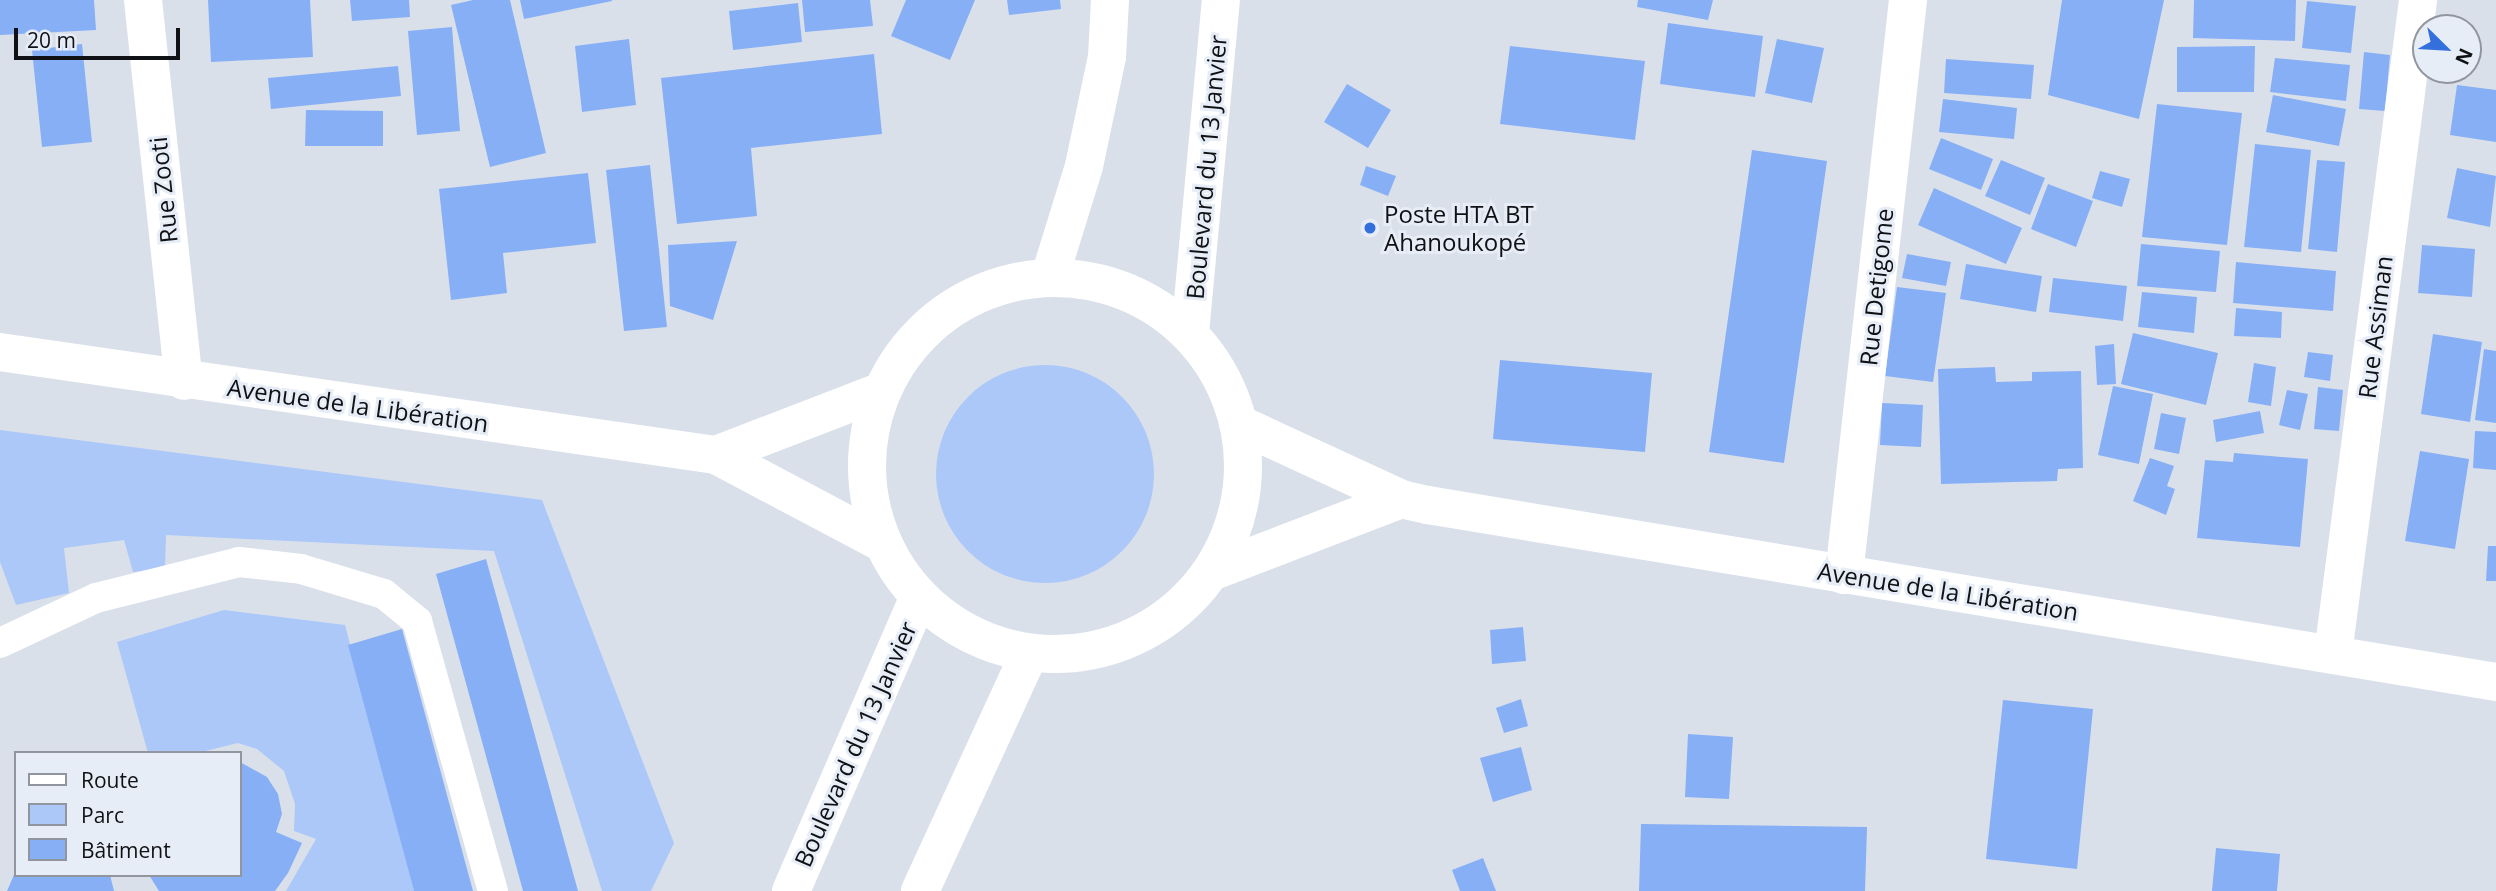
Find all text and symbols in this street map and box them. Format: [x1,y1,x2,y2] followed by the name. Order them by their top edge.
[18,14,184,58] scale bar
[2412,14,2482,84] north arrow
[27,26,76,54] text: 20 m
[1180,34,1232,300] street label: Boulevard du 13 Janvier
[2449,44,2479,69] text: N
[143,136,183,244] street label: Rue Zooti
[1384,200,1534,256] place label: Poste HTA BT Ahanoukopé
[1853,207,1899,367] street label: Rue Detigome
[1362,220,1378,236] marker: Poste HTA BT Ahanoukopé
[2352,254,2398,400] street label: Rue Assiman
[226,372,490,438] street label: Avenue de la Libération
[1816,556,2080,626] street label: Avenue de la Libération
[788,617,922,871] street label: Boulevard du 13 Janvier
[14,751,242,877] legend
[81,766,139,794] text: Route
[81,801,124,829] text: Parc
[81,836,171,864] text: Bâtiment

